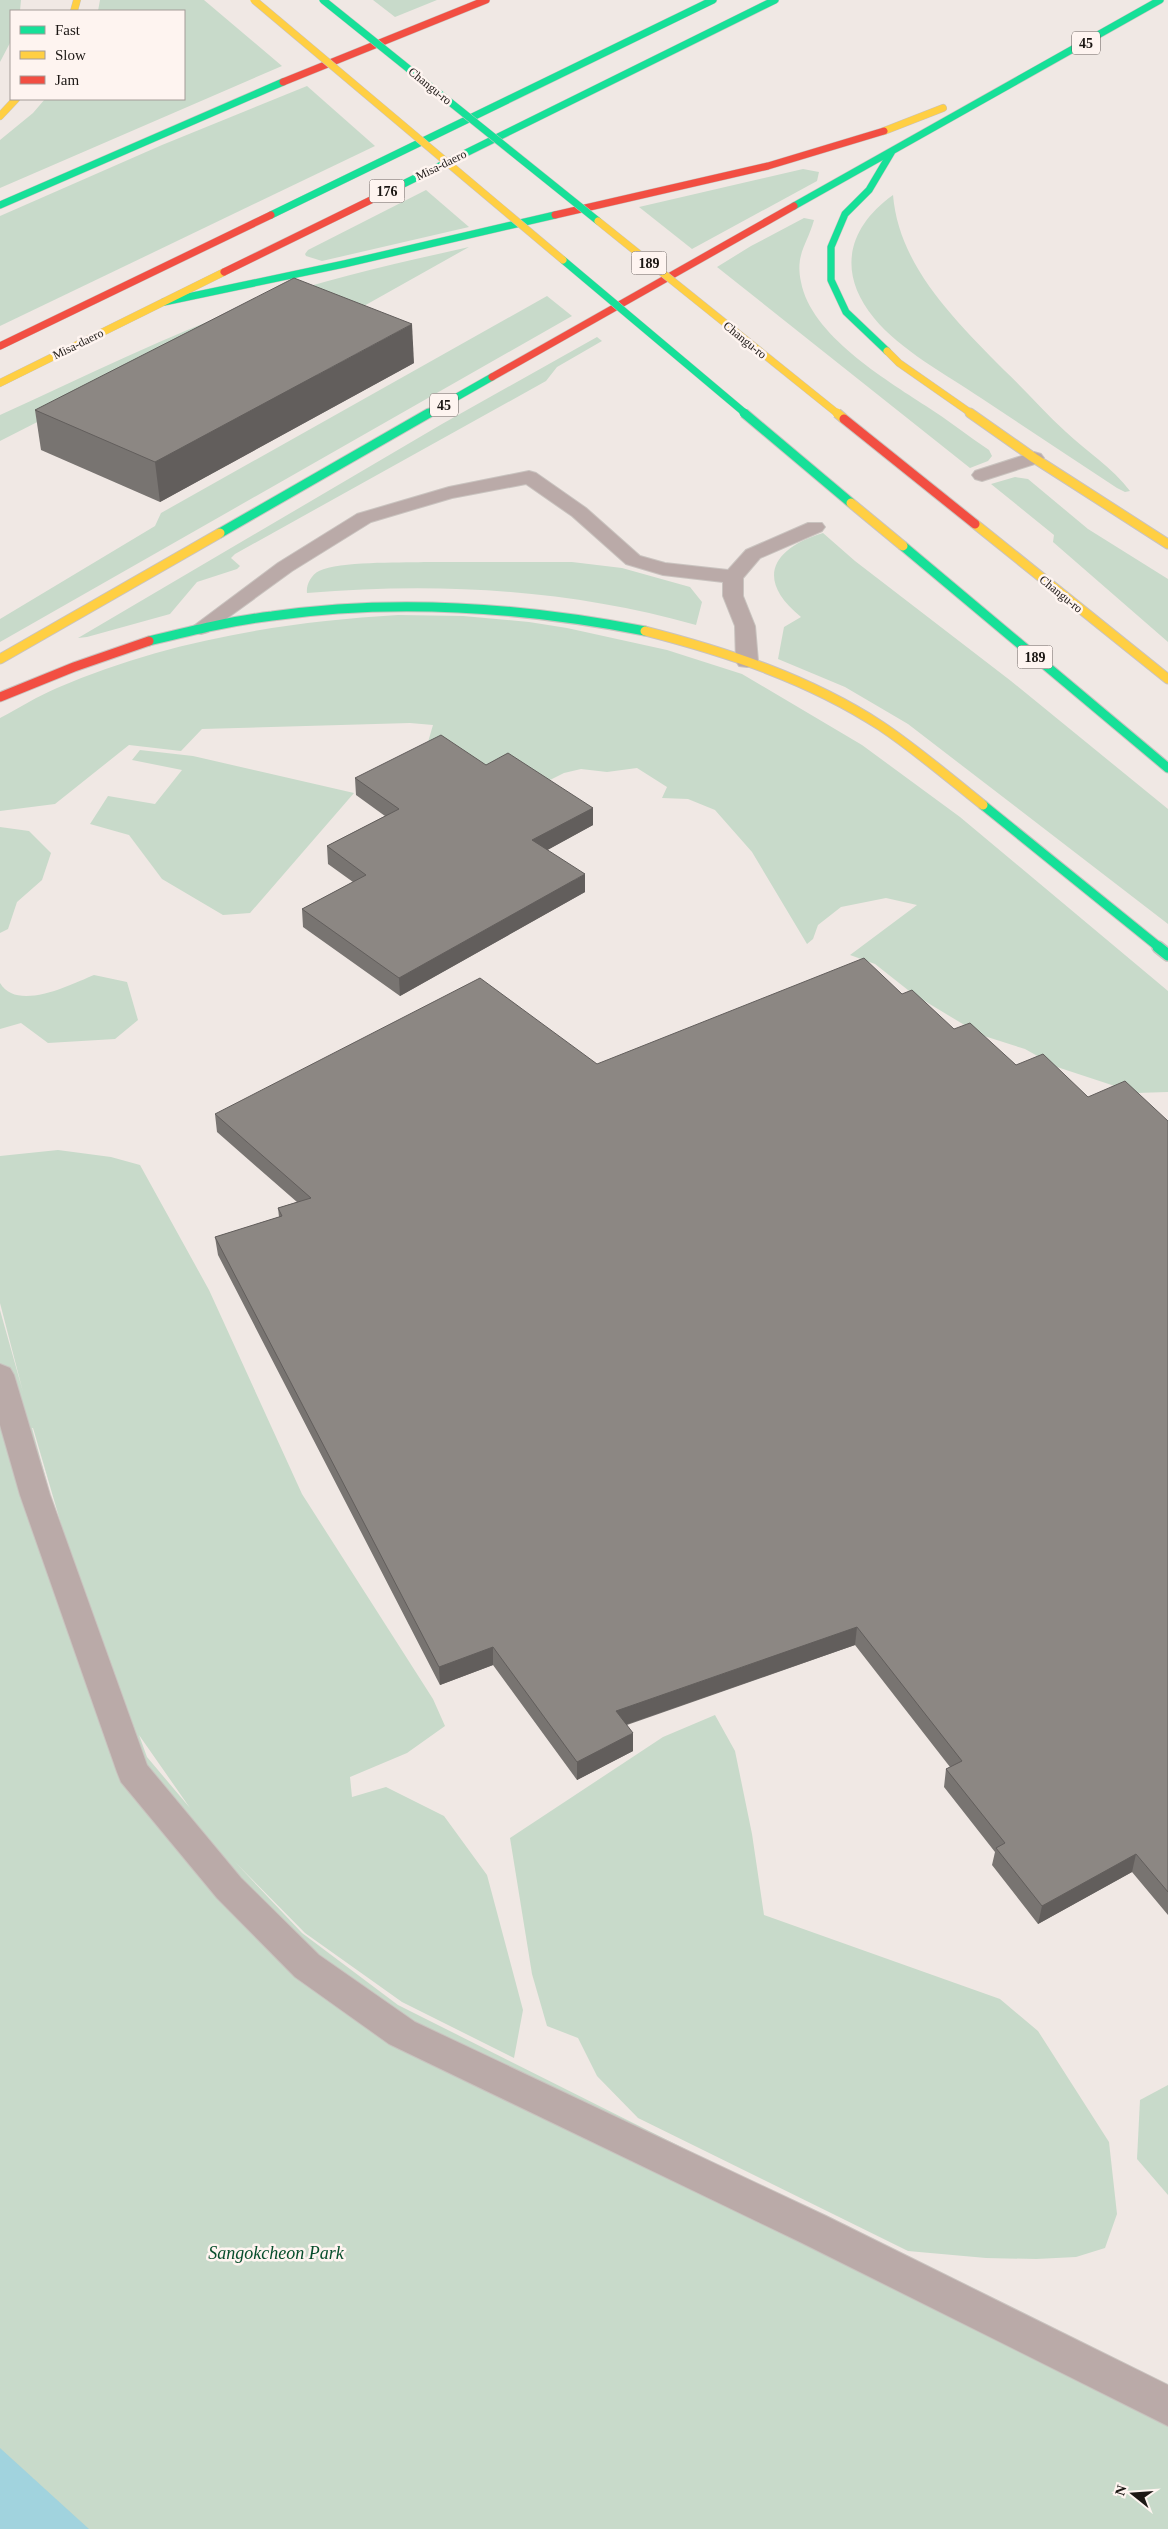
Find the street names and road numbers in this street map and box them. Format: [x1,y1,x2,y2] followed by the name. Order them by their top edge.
[1072,32,1100,54] road number: 45
[406,64,454,108] street label: Changu-ro
[413,147,469,183] street label: Misa-daero
[370,180,404,202] road number: 176
[632,252,666,274] road number: 189
[721,318,769,362] street label: Changu-ro
[50,326,106,362] street label: Misa-daero
[430,394,458,416] road number: 45
[1037,572,1085,616] street label: Changu-ro
[1018,646,1052,669] road number: 189

